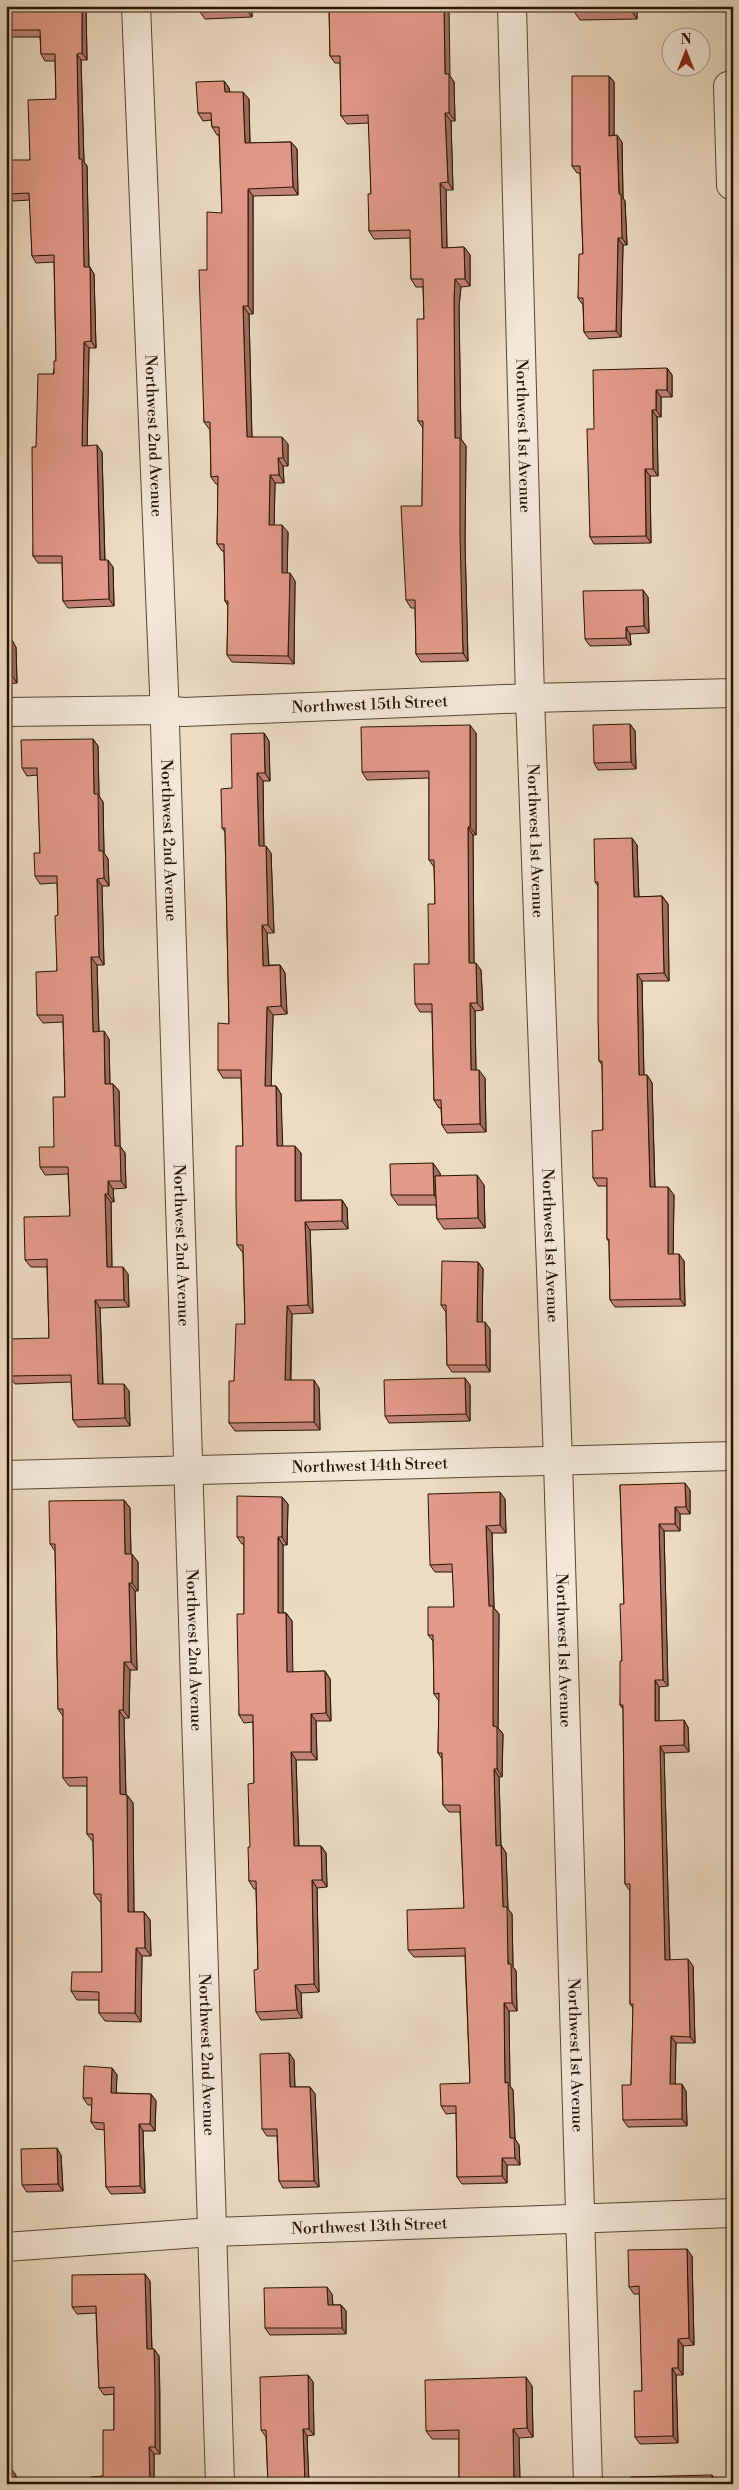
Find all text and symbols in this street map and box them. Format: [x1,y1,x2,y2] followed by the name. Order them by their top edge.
[662,28,712,78] north arrow
[680,31,692,49] text: N
[140,354,167,517] street label: Northwest 2nd Avenue
[511,358,535,513] street label: Northwest 1st Avenue
[291,691,449,718] street label: Northwest 15th Street
[156,759,181,922] street label: Northwest 2nd Avenue
[522,763,548,918] street label: Northwest 1st Avenue
[169,1164,194,1327] street label: Northwest 2nd Avenue
[537,1168,563,1323] street label: Northwest 1st Avenue
[291,1453,449,1478] street label: Northwest 14th Street
[181,1568,206,1731] street label: Northwest 2nd Avenue
[551,1573,576,1728] street label: Northwest 1st Avenue
[194,1973,219,2136] street label: Northwest 2nd Avenue
[563,1978,588,2132] street label: Northwest 1st Avenue
[291,2213,448,2239] street label: Northwest 13th Street

